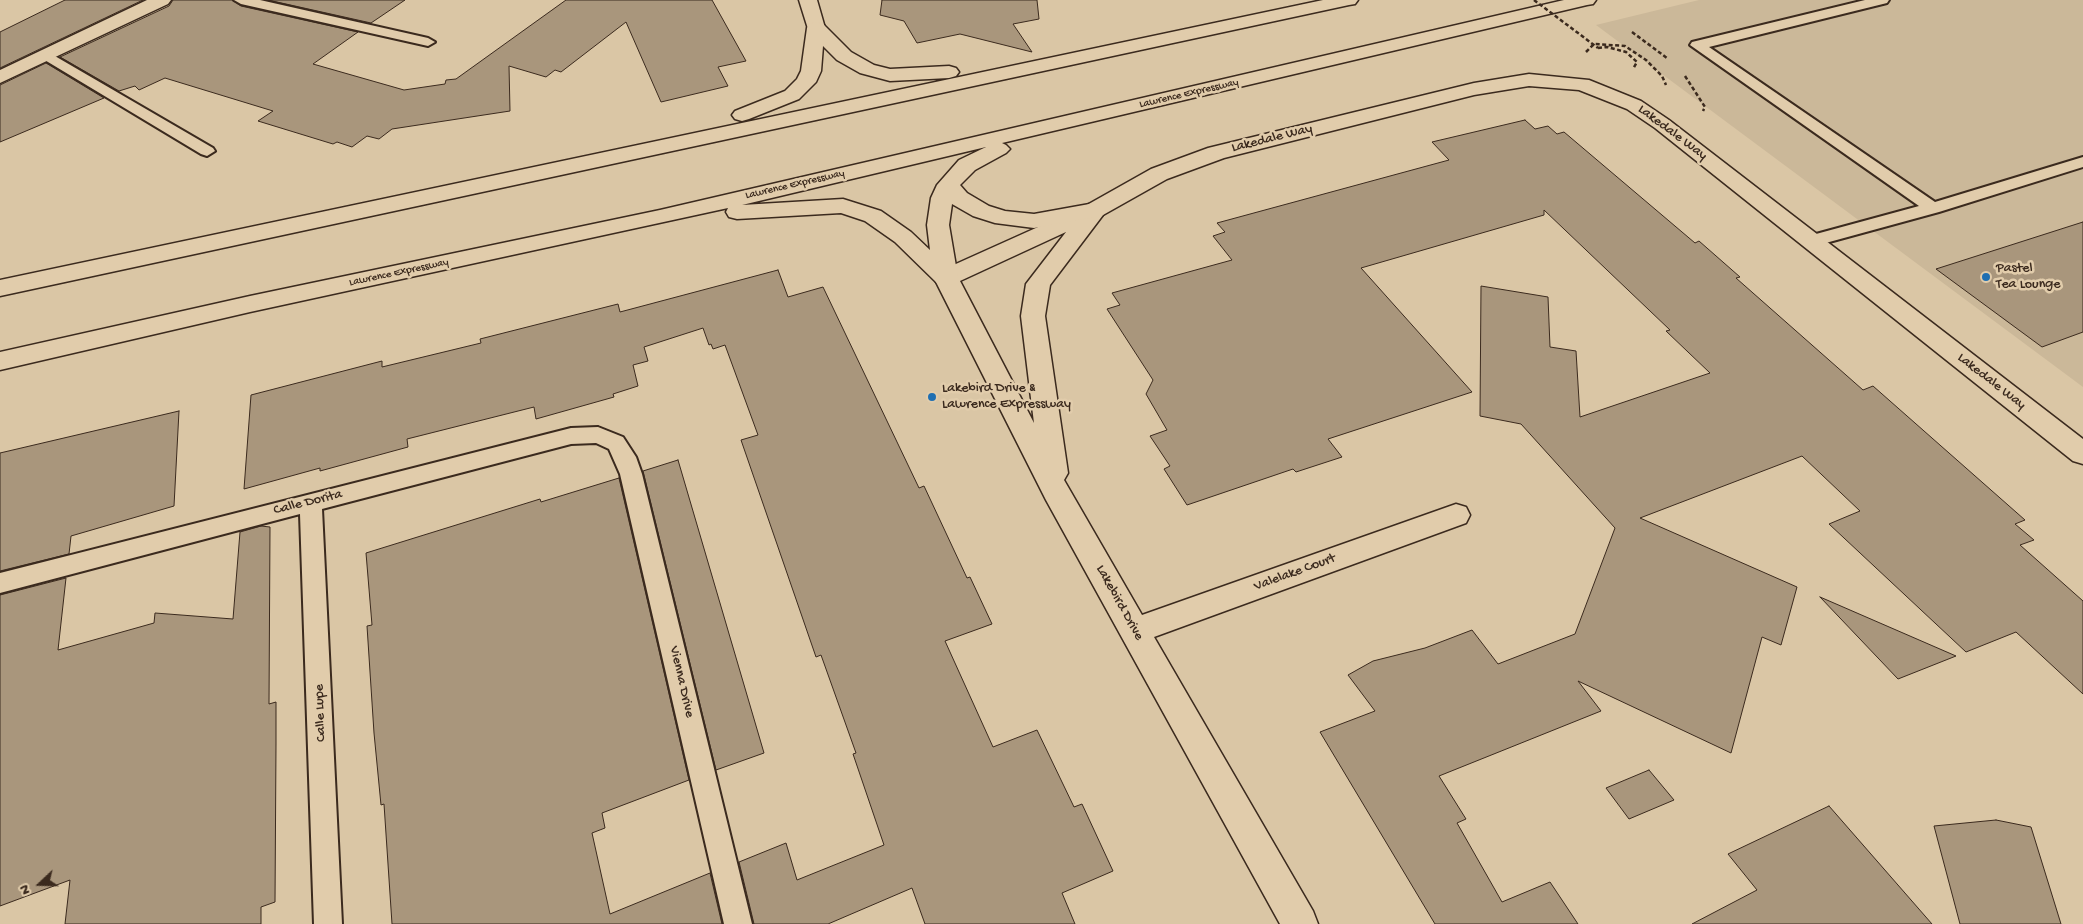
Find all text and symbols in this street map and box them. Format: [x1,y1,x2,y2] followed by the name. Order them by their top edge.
[1138,76,1240,112] street label: Lawrence Expressway
[1634,101,1710,165] street label: Lakedale Way
[1230,121,1314,157] street label: Lakedale Way
[744,167,846,203] street label: Lawrence Expressway
[348,256,450,290] street label: Lawrence Expressway
[1996,261,2061,294] place label: Pastel Tea Lounge
[1980,271,1992,283] marker: Pastel Tea Lounge
[1953,350,2029,414] street label: Lakedale Way
[942,381,1071,414] place label: Lakebird Drive & Lawrence Expressway
[926,391,938,403] marker: Lakebird Drive & Lawrence Expressway
[272,486,344,520] street label: Calle Dorita
[1252,550,1338,596] street label: Valelake Court
[1091,562,1147,644] street label: Lakebird Drive
[665,645,697,719] street label: Vienna Drive
[312,684,330,742] street label: Calle Lupe
[15,859,65,909] north arrow
[16,882,35,897] text: N

